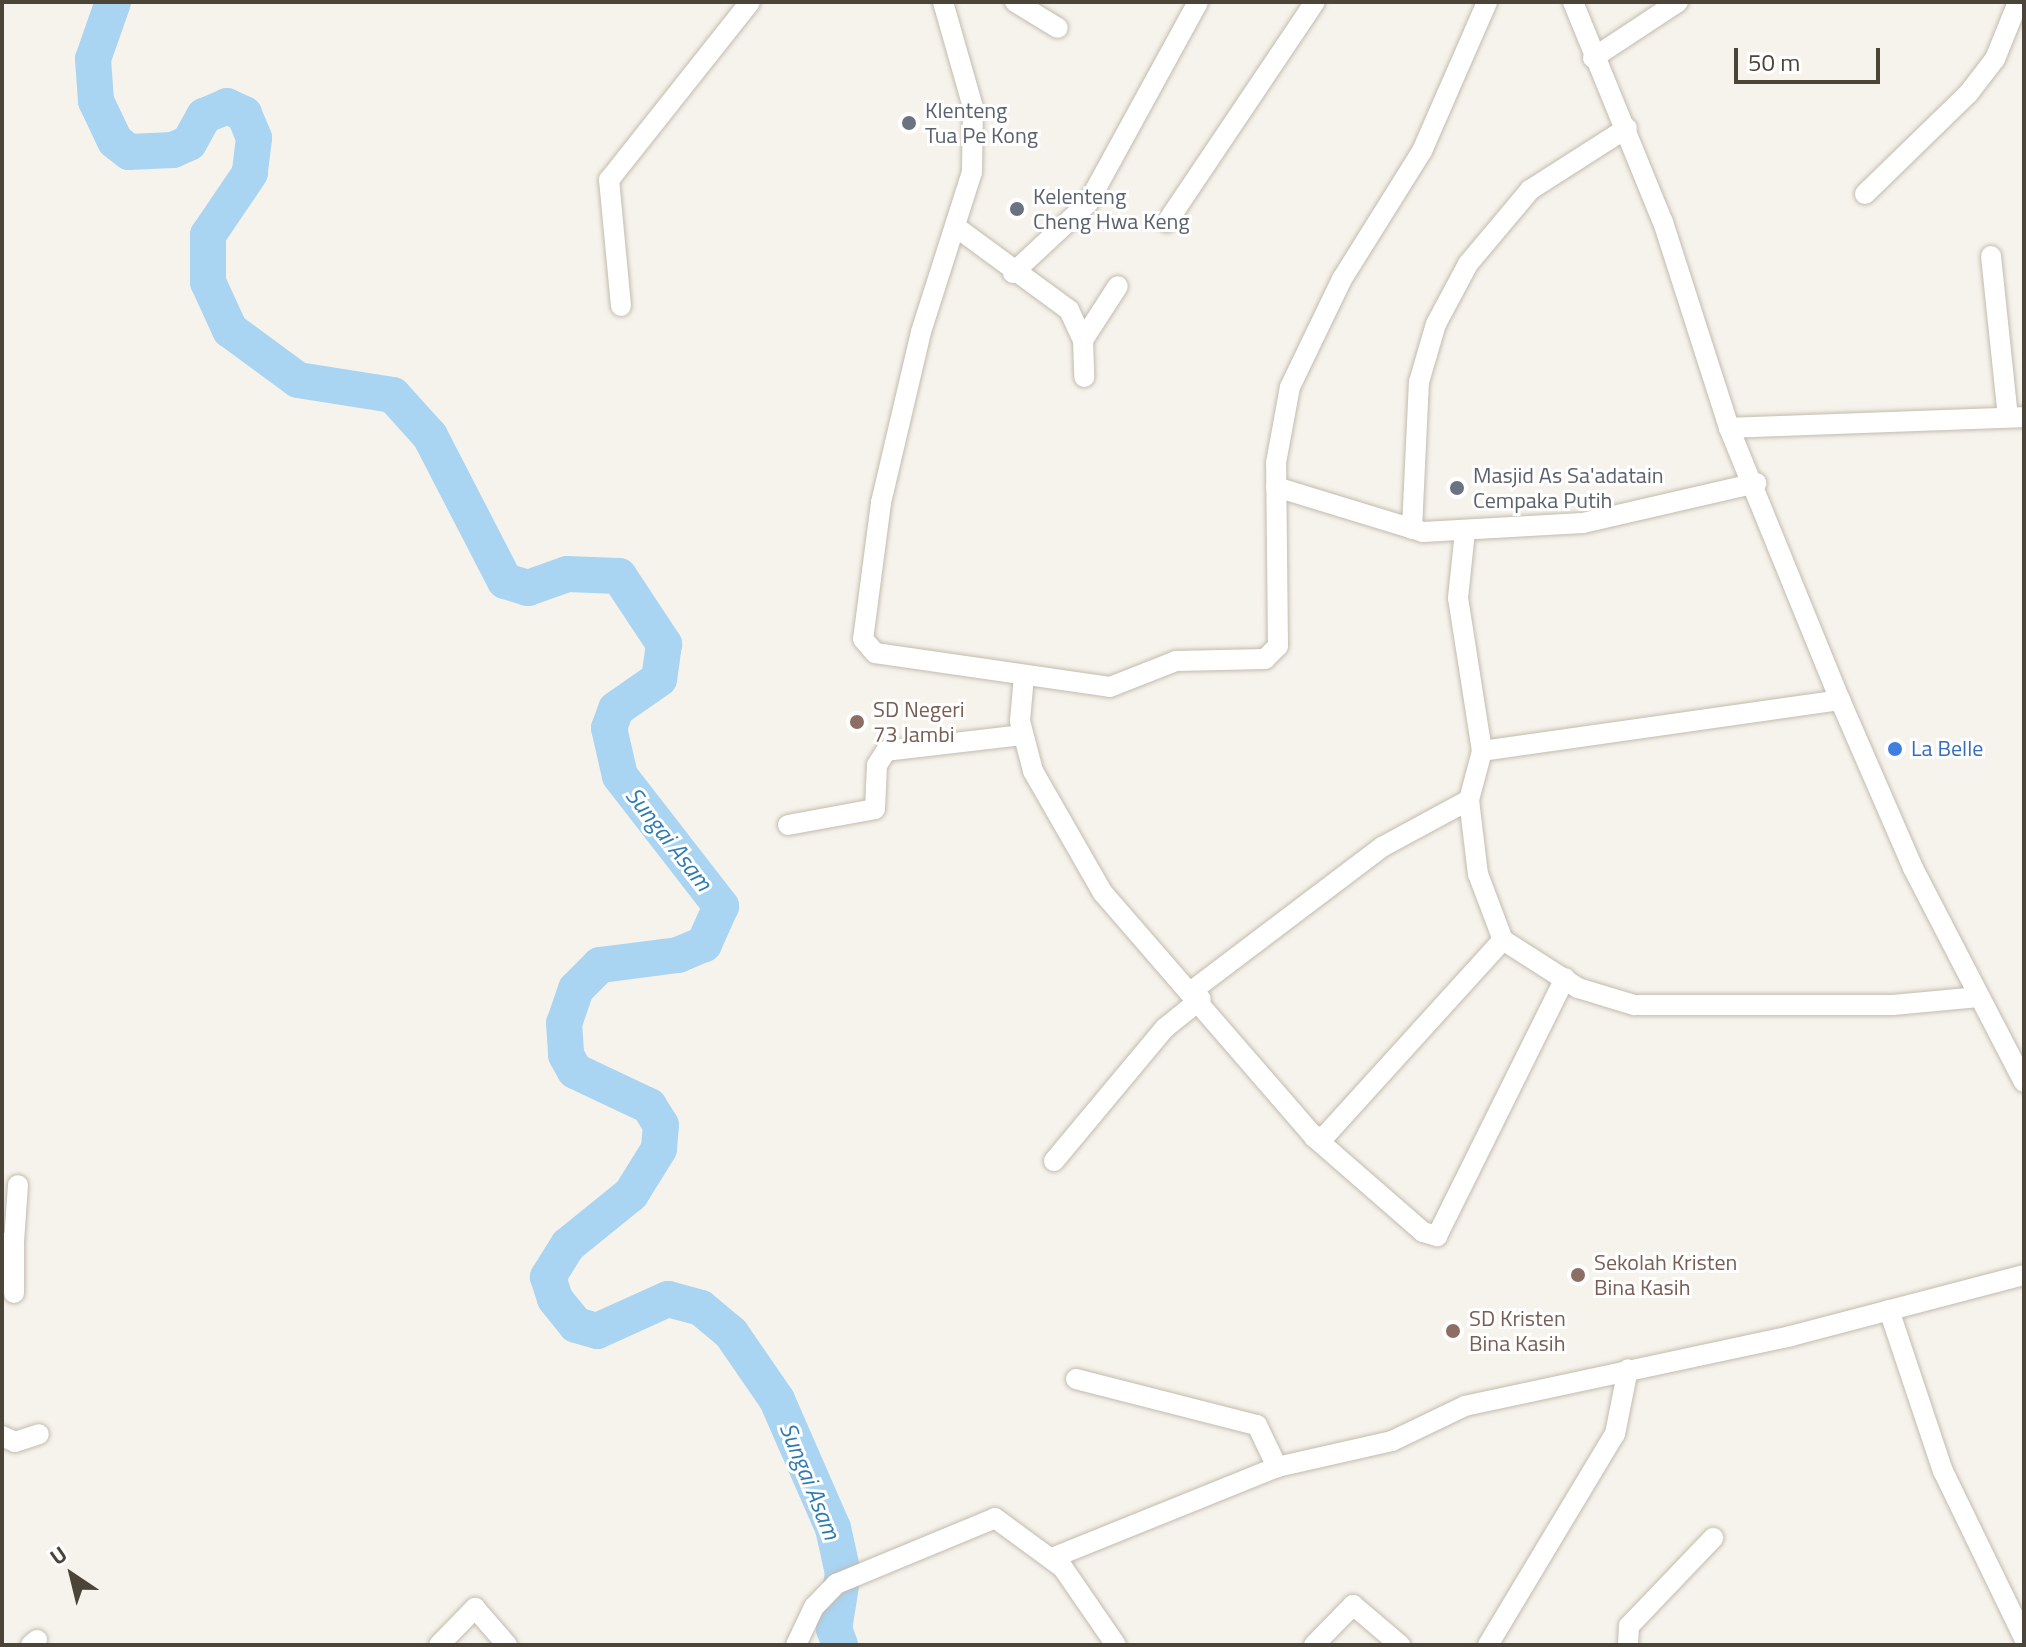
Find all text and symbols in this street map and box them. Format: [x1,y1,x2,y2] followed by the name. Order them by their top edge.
[1738,32,1884,82] scale bar
[1748,44,1800,80] text: 50 m
[925,97,1038,148] place label: Klenteng Tua Pe Kong
[900,114,918,132] marker: Klenteng Tua Pe Kong
[1033,183,1190,234] place label: Kelenteng Cheng Hwa Keng
[1008,200,1026,218] marker: Kelenteng Cheng Hwa Keng
[1473,462,1664,514] place label: Masjid As Sa'adatain Cempaka Putih
[1448,479,1466,497] marker: Masjid As Sa'adatain Cempaka Putih
[873,696,965,748] place label: SD Negeri 73 Jambi
[848,713,866,731] marker: SD Negeri 73 Jambi
[1911,736,1983,762] place label: La Belle
[1886,740,1904,758] marker: La Belle
[620,781,718,897] water label: Sungai Asam
[1594,1249,1737,1300] place label: Sekolah Kristen Bina Kasih
[1569,1266,1587,1284] marker: Sekolah Kristen Bina Kasih
[1469,1305,1566,1356] place label: SD Kristen Bina Kasih
[1444,1322,1462,1340] marker: SD Kristen Bina Kasih
[774,1418,846,1544] water label: Sungai Asam
[32,1535,112,1615] north arrow
[43,1537,74,1573] text: U

